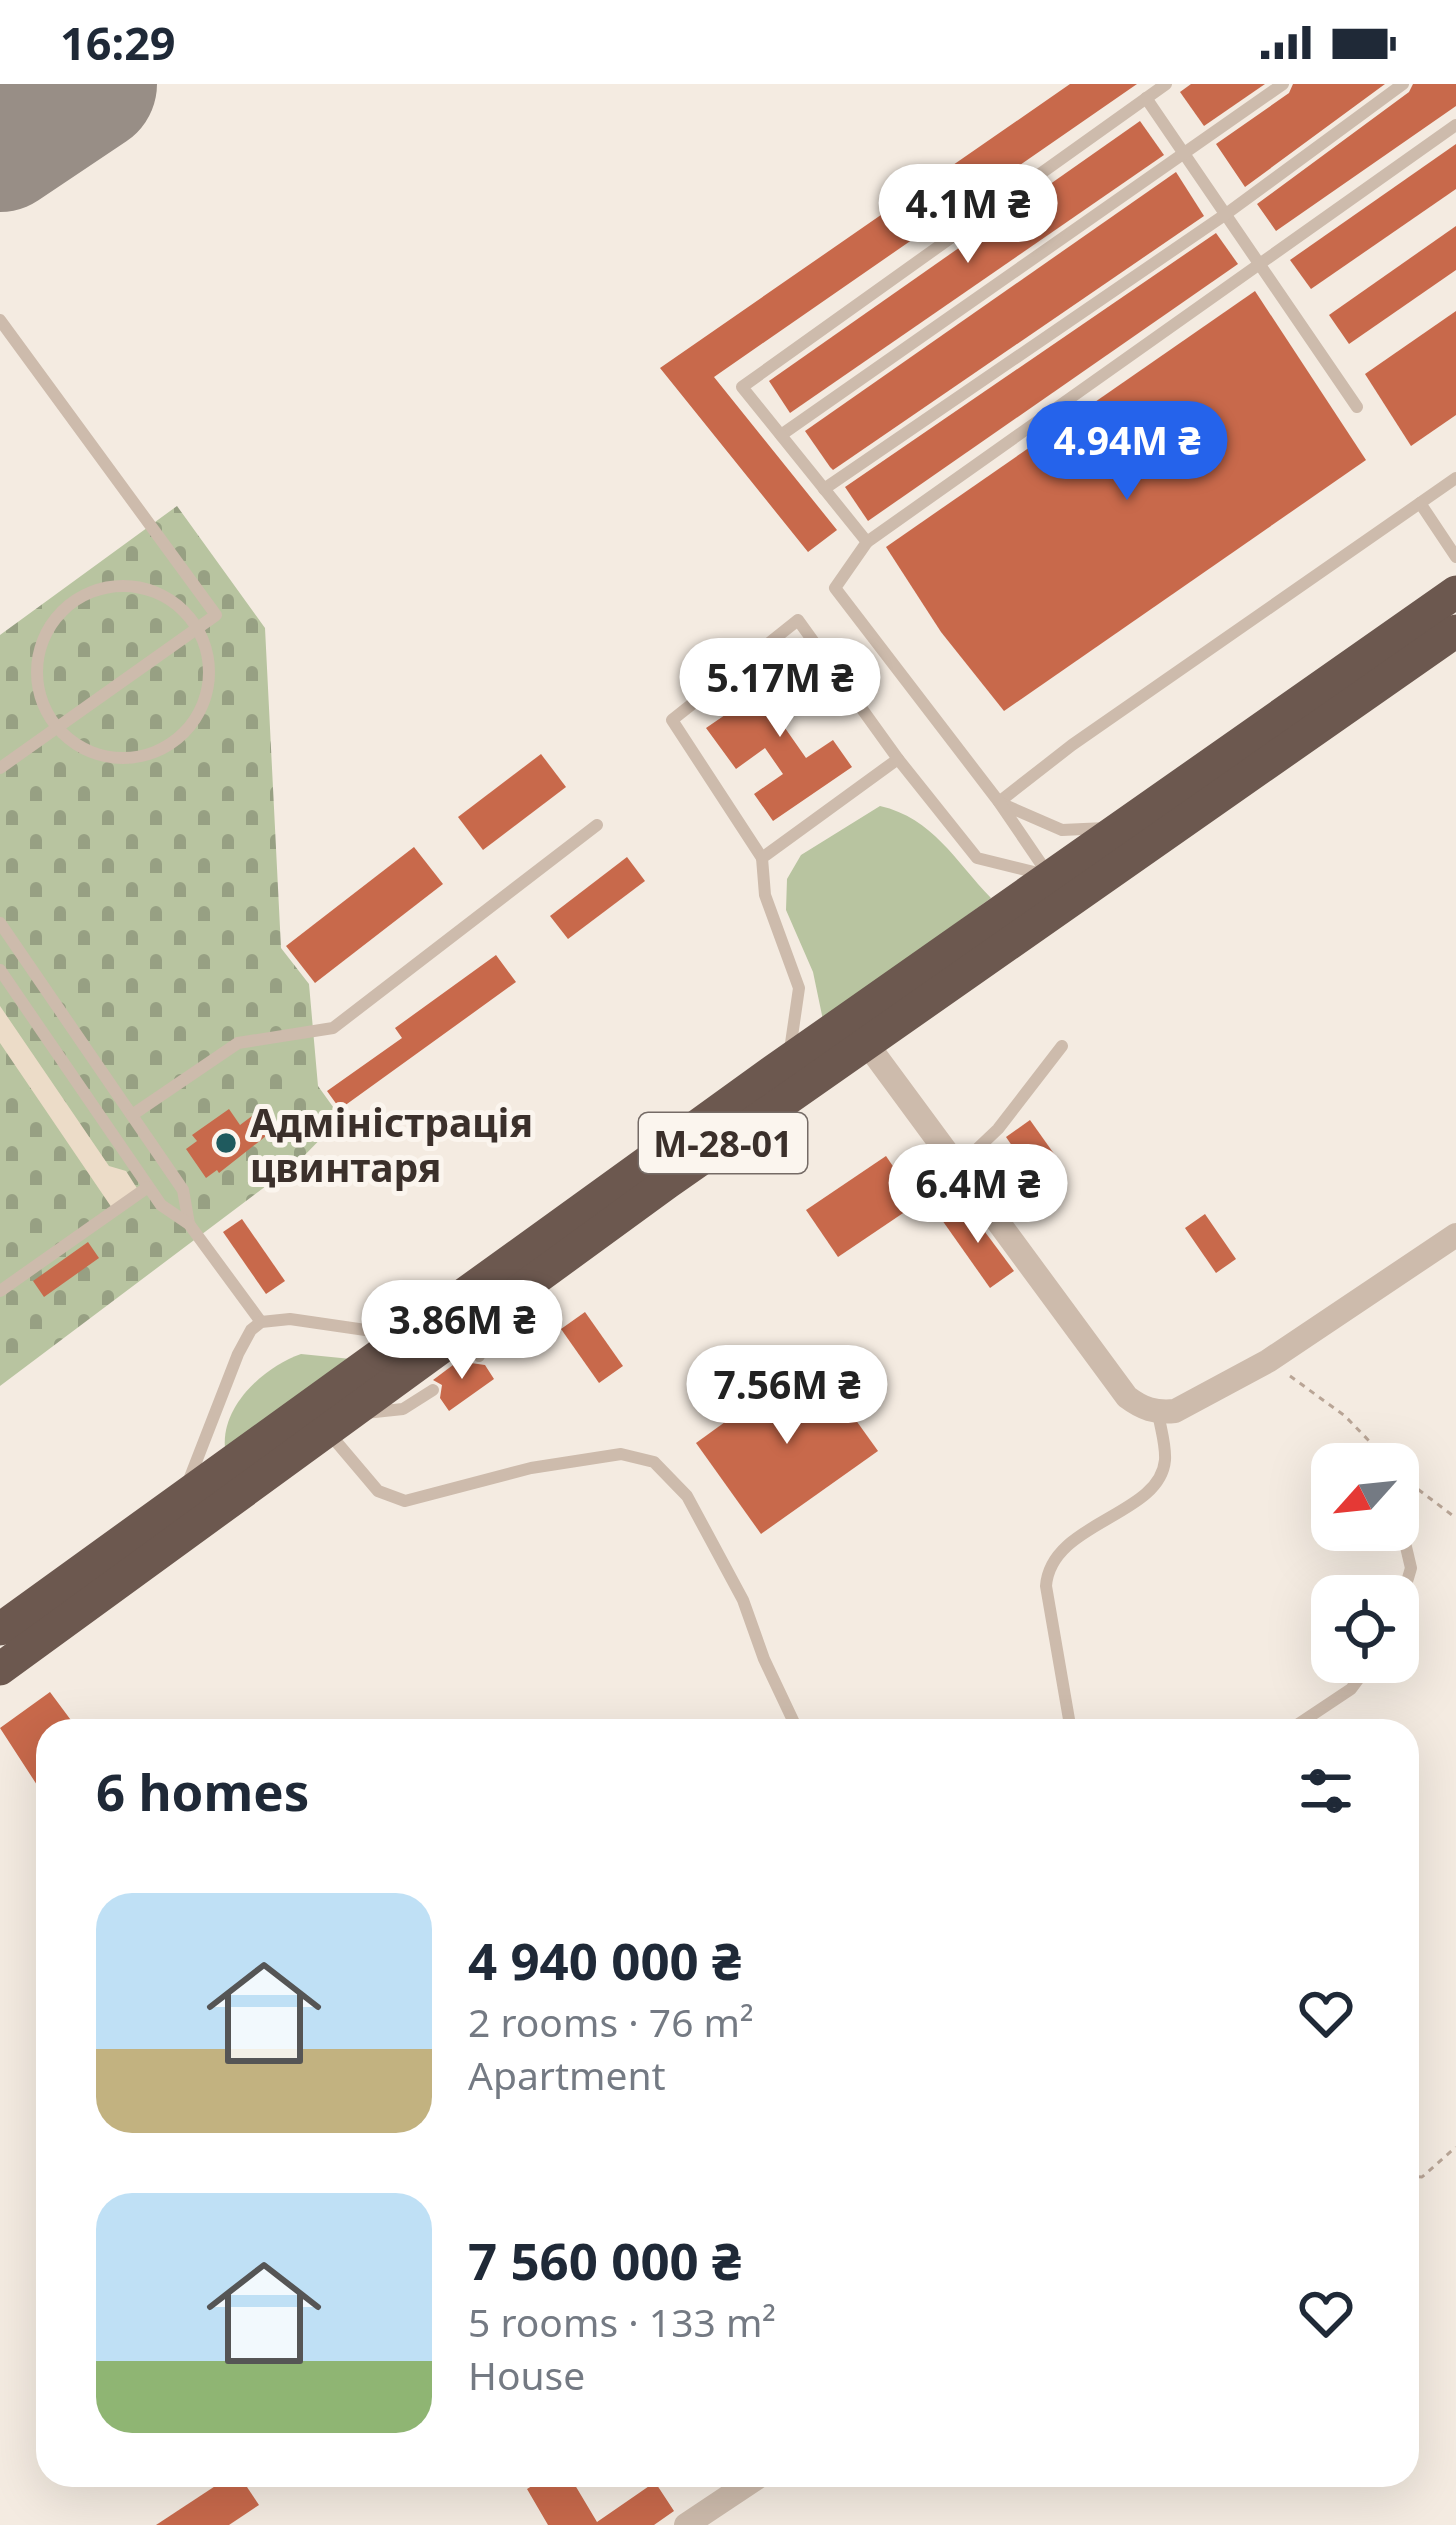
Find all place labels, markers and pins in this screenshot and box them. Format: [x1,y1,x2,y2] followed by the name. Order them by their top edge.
[870,164,1066,266] pin: 4.1M ₴
[1016,401,1238,503] pin: 4.94M ₴
[669,638,891,740] pin: 5.17M ₴
[250,1095,533,1193] place label: Адміністрація цвинтаря
[213,1130,239,1156] marker: Адміністрація цвинтаря
[880,1144,1076,1246] pin: 6.4M ₴
[351,1280,573,1382] pin: 3.86M ₴
[676,1345,898,1447] pin: 7.56M ₴

